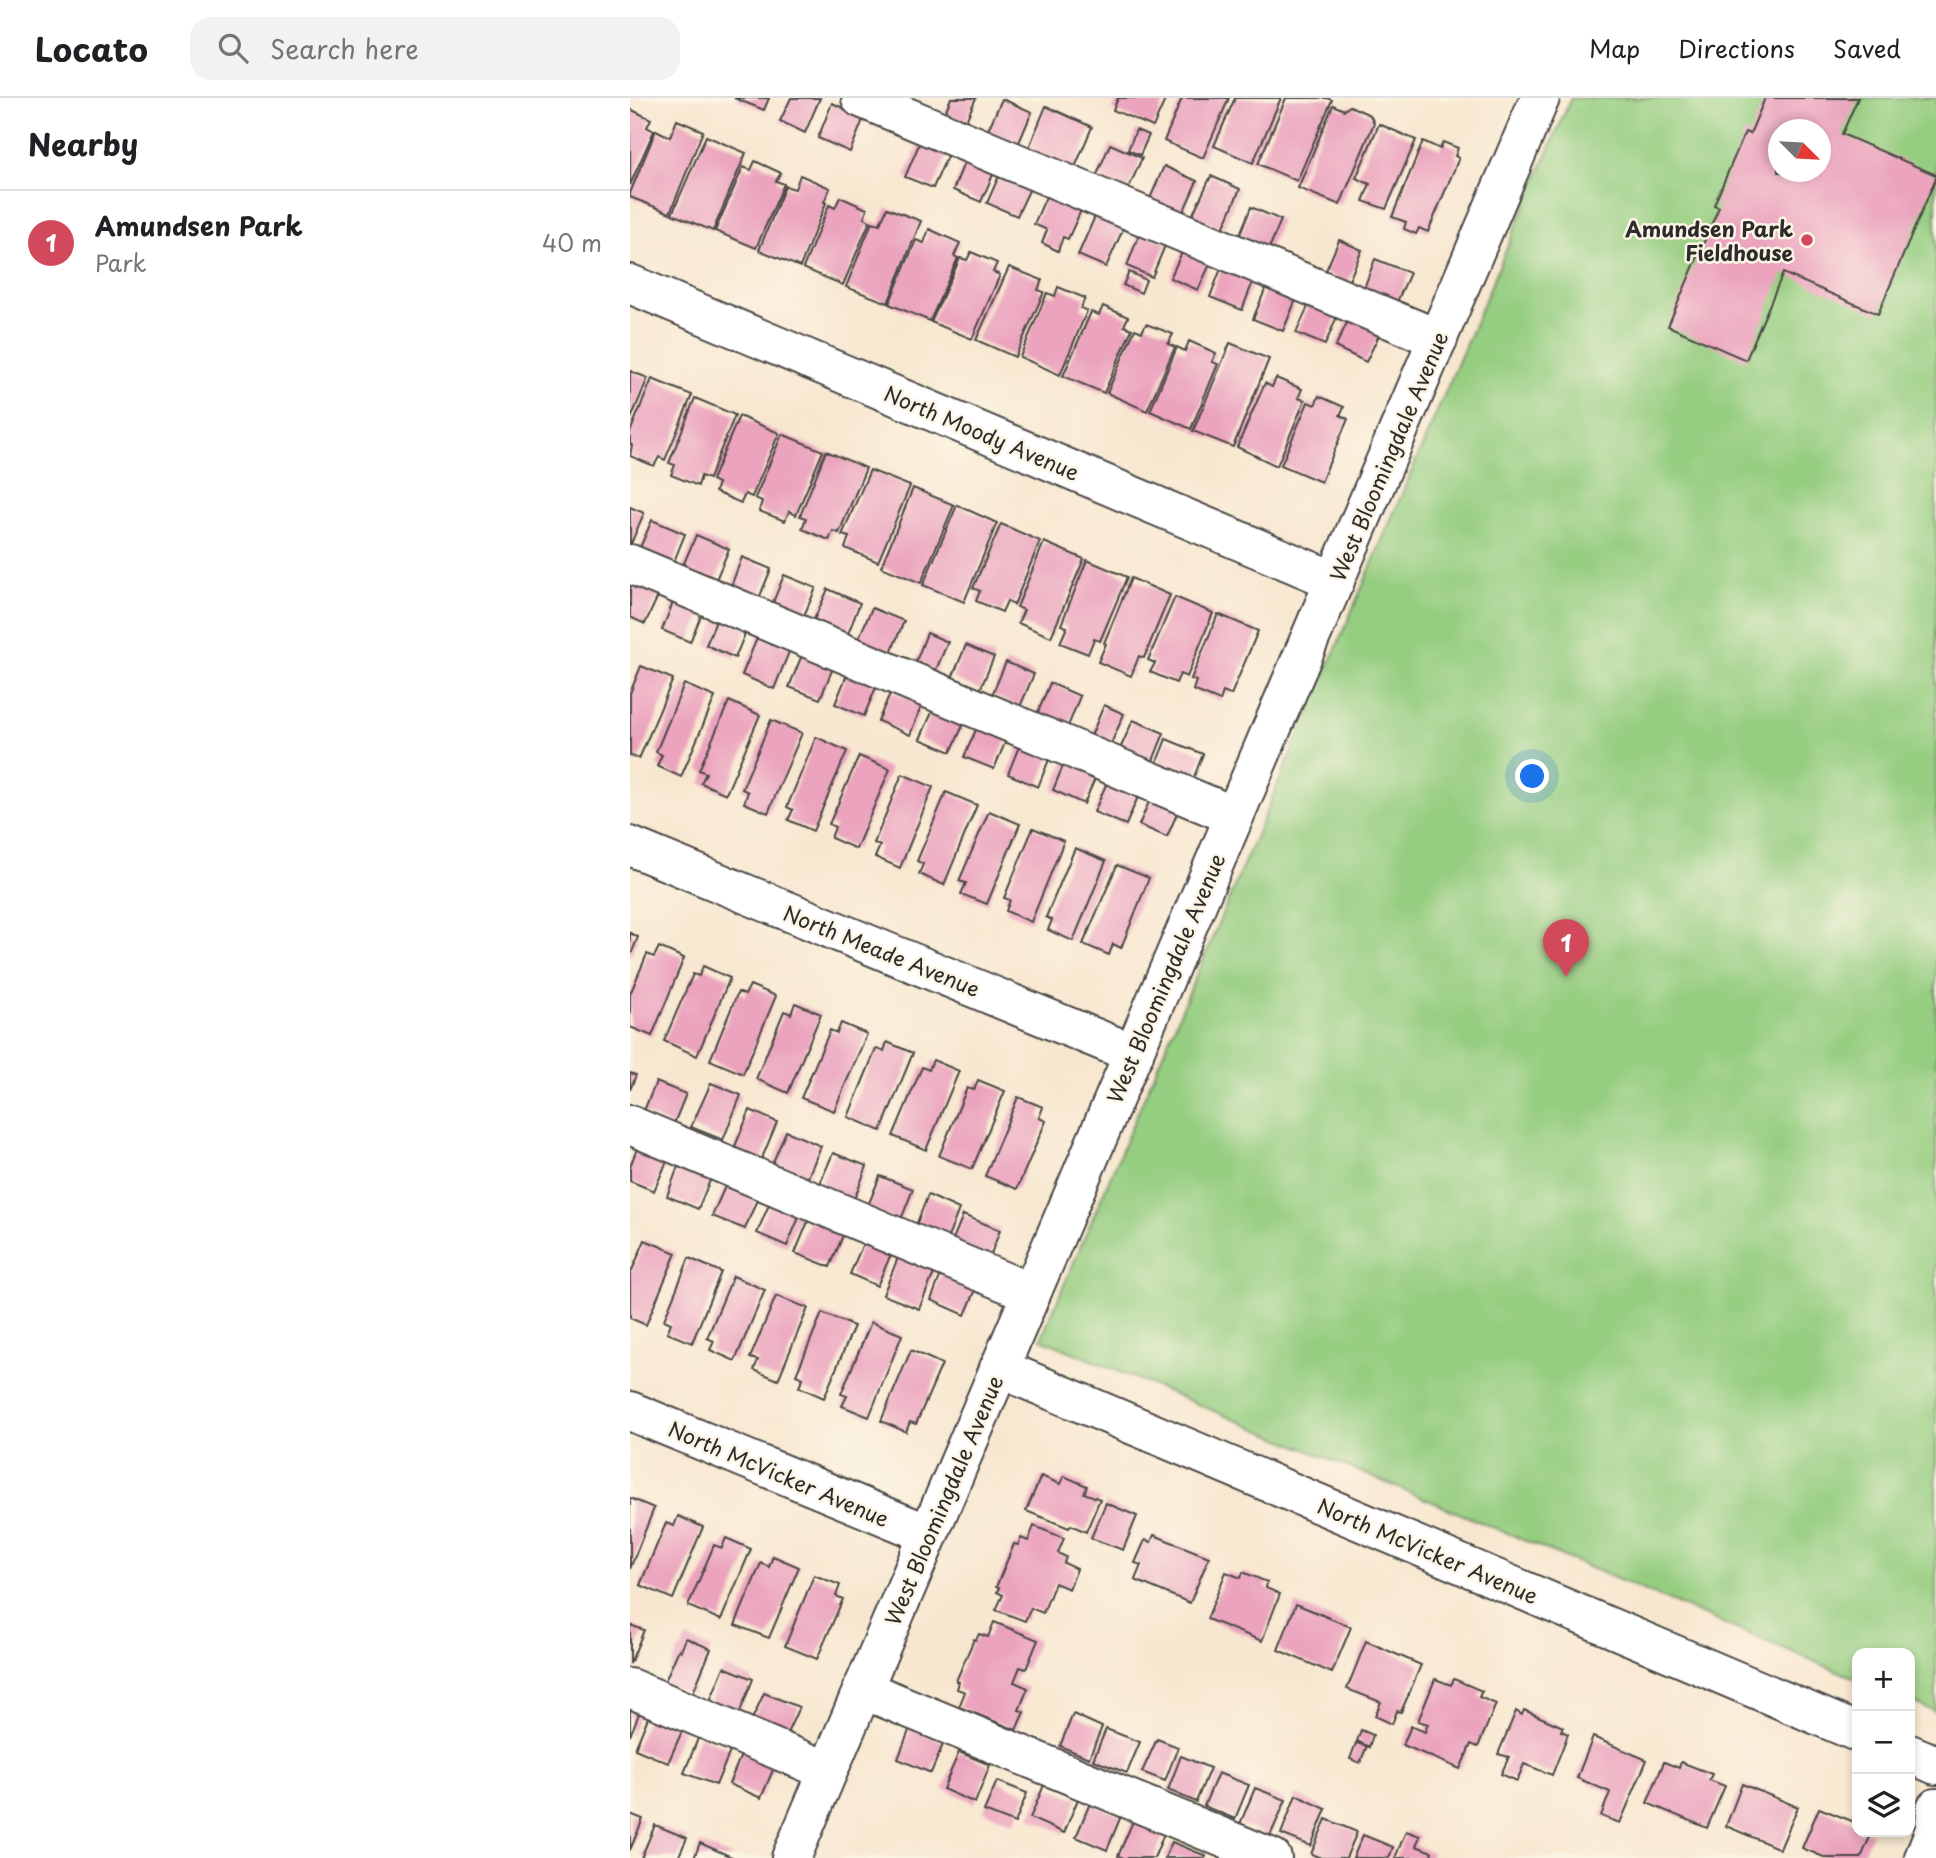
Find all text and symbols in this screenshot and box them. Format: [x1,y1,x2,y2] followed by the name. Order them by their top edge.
[190,17,680,80] search box
[35,23,148,73] text: Locato
[214,29,252,67] icon: search
[270,29,419,68] text: Search here
[1589,30,1640,66] text: Map
[1678,30,1795,66] text: Directions
[1833,30,1901,66] text: Saved
[1768,119,1831,182] north arrow
[28,121,138,166] text: Nearby
[95,206,303,245] text: Amundsen Park
[1625,212,1793,268] place label: Amundsen Park Fieldhouse
[46,225,57,260] text: 1
[542,225,602,260] text: 40 m
[1799,232,1815,248] marker: Amundsen Park Fieldhouse
[95,245,146,280] text: Park
[1321,326,1455,586] street label: West Bloomingdale Avenue
[880,376,1084,488] street label: North Moody Avenue
[1515,759,1549,793] your location
[1098,848,1232,1108] street label: West Bloomingdale Avenue
[779,896,985,1004] street label: North Meade Avenue
[1543,919,1589,977] pin: 1
[876,1370,1010,1630] street label: West Bloomingdale Avenue
[664,1412,894,1534] street label: North McVicker Avenue
[1313,1489,1543,1611] street label: North McVicker Avenue
[1852,1648,1915,1837] map controls
[1852,1648,1915,1711] button: +
[1852,1711,1915,1774] button: −
[1852,1774,1915,1837] button: layers

